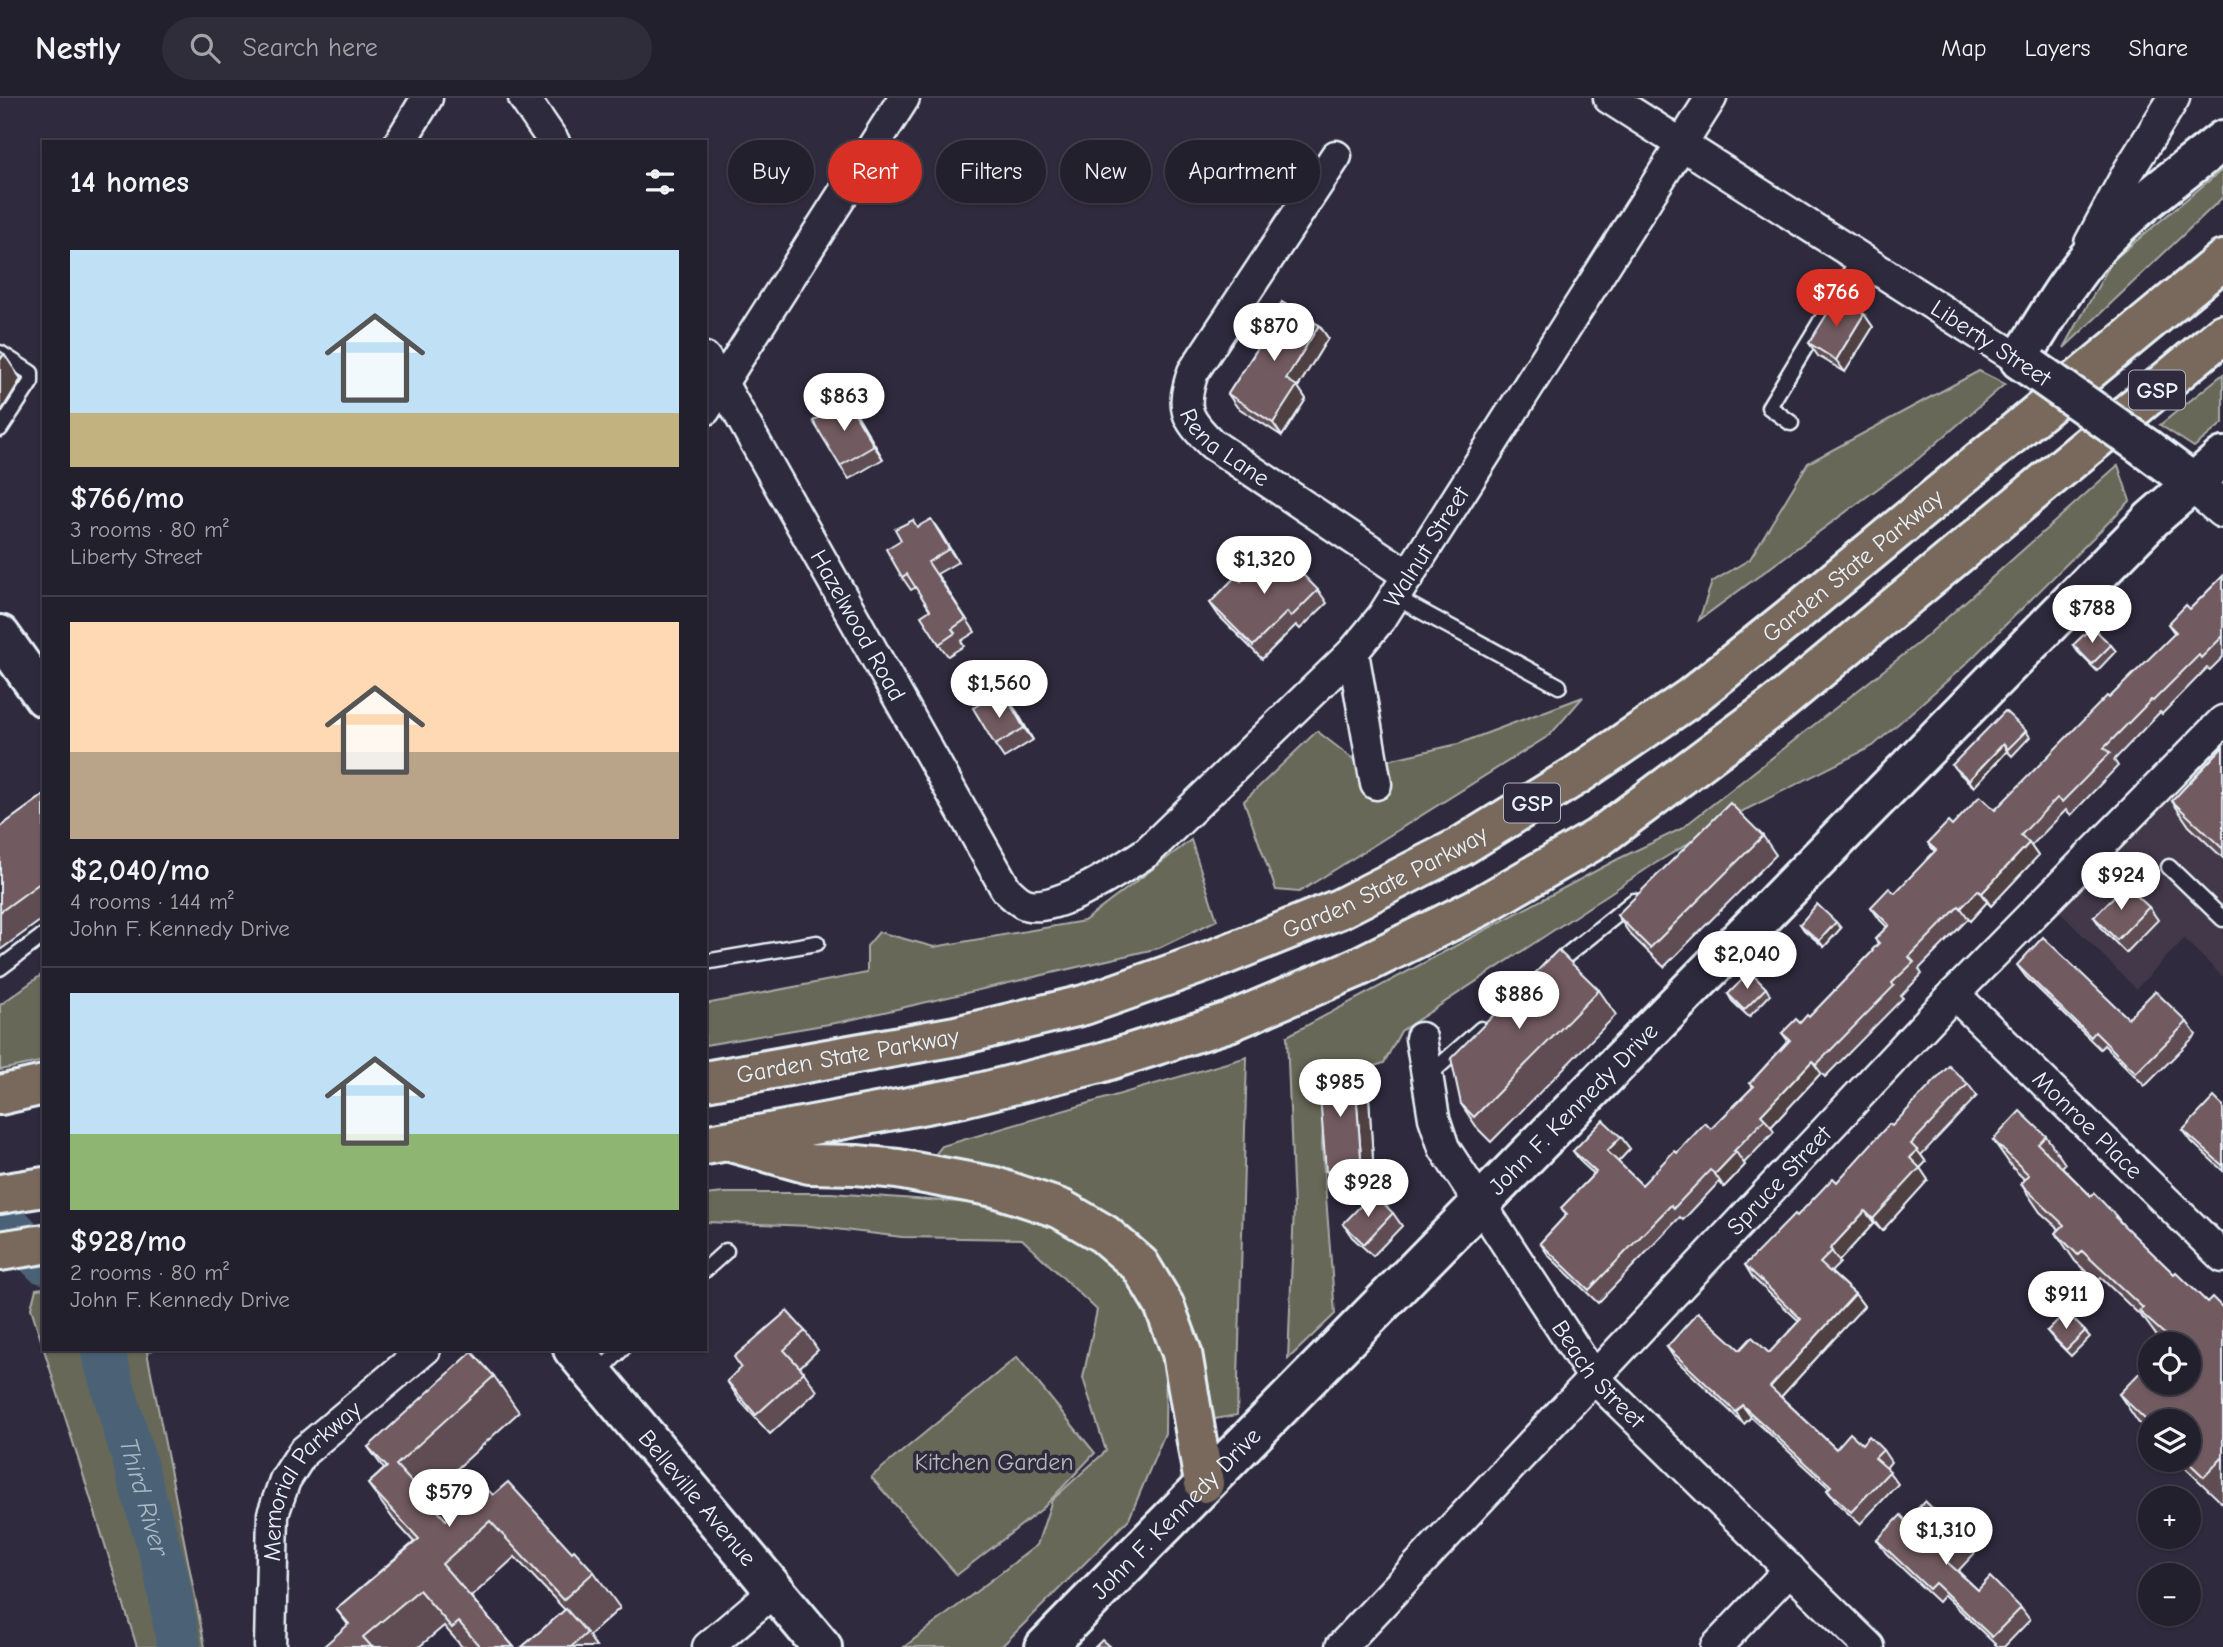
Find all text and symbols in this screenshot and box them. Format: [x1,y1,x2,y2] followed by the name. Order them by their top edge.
[162,17,652,80] search box
[35,29,120,67] text: Nestly
[186,29,224,67] icon: search
[242,33,378,63] text: Search here
[1941,34,1987,62] text: Map
[2025,34,2090,62] text: Layers
[2128,34,2188,62] text: Share
[728,140,814,203] chip: Buy
[828,140,922,203] chip: Rent
[936,140,1046,203] chip: Filters
[1060,140,1151,203] chip: New
[1165,140,1320,203] chip: Apartment
[641,163,679,201] icon: filters
[70,165,189,200] text: 14 homes
[1795,270,1877,329] pin: $766
[1812,278,1860,305] text: $766
[1926,294,2057,393] street label: Liberty Street
[312,295,438,421] icon: home
[1233,303,1315,363] pin: $870
[1249,312,1299,339] text: $870
[2129,370,2185,410] road number: GSP
[803,374,885,433] pin: $863
[820,382,869,409] text: $863
[1174,404,1275,492] street label: Rena Lane
[1378,480,1476,612] street label: Walnut Street
[70,481,184,516] text: $766/mo
[1757,483,1949,648] street label: Garden State Parkway
[70,516,229,543] text: 3 rooms · 80 m²
[1207,536,1321,596] pin: $1,320
[70,543,202,570] text: Liberty Street
[804,545,911,706] street label: Hazelwood Road
[1232,545,1296,572] text: $1,320
[2051,586,2133,645] pin: $788
[2068,594,2116,621] text: $788
[942,660,1056,720] pin: $1,560
[312,667,438,793] icon: home
[967,669,1031,696] text: $1,560
[1504,783,1560,822] road number: GSP
[1278,819,1493,944] street label: Garden State Parkway
[2080,852,2162,912] pin: $924
[70,853,210,888] text: $2,040/mo
[2097,861,2145,888] text: $924
[70,888,234,915] text: 4 rooms · 144 m²
[70,915,290,942] text: John F. Kennedy Drive
[1690,932,1804,991] pin: $2,040
[1714,940,1780,967] text: $2,040
[1478,972,1560,1031] pin: $886
[1494,980,1544,1007] text: $886
[1483,1017,1664,1201] street label: John F. Kennedy Drive
[734,1022,961,1089] street label: Garden State Parkway
[312,1038,438,1164] icon: home
[1299,1060,1381,1119] pin: $985
[2027,1065,2149,1185] street label: Monroe Place
[1315,1068,1365,1095] text: $985
[1721,1119,1838,1241] street label: Spruce Street
[1327,1160,1409,1219] pin: $928
[1343,1168,1393,1195] text: $928
[70,1224,187,1259] text: $928/mo
[70,1259,229,1286] text: 2 rooms · 80 m²
[2025,1272,2107,1331] pin: $911
[2044,1280,2088,1307] text: $911
[70,1286,290,1313] text: John F. Kennedy Drive
[1546,1315,1652,1435] street label: Beach Street
[2138,1332,2201,1626] map controls
[2138,1332,2201,1395] button: locate
[258,1395,367,1562] street label: Memorial Parkway
[2138,1409,2201,1472] button: layers
[1086,1422,1266,1605] street label: John F. Kennedy Drive
[633,1424,762,1572] street label: Belleville Avenue
[112,1435,175,1561] water label: Third River
[914,1448,1074,1476] park label: Kitchen Garden
[408,1470,490,1529] pin: $579
[425,1478,473,1505] text: $579
[2138,1486,2201,1549] button: +
[1889,1508,2003,1567] pin: $1,310
[1916,1516,1976,1543] text: $1,310
[2138,1563,2201,1626] button: −

